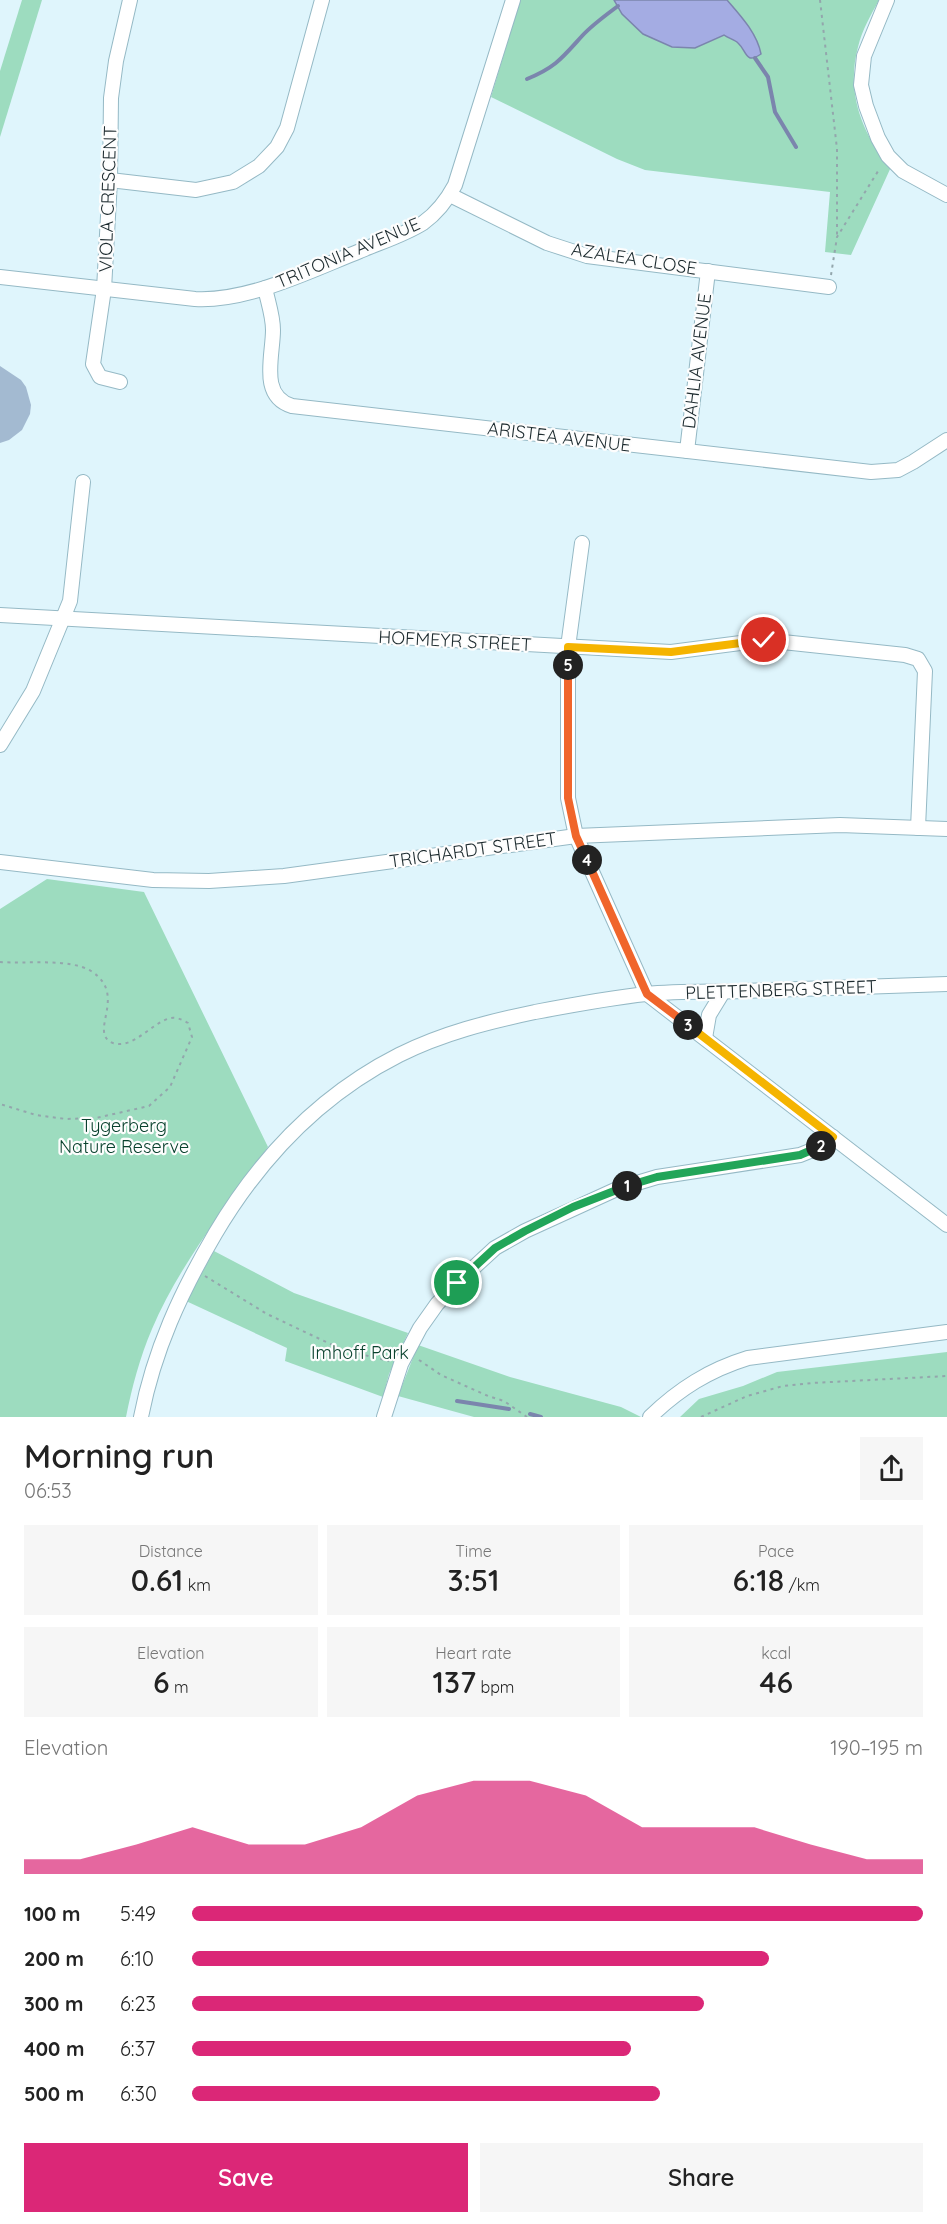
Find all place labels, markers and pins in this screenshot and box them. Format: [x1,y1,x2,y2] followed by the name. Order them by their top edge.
[738,614,789,665] pin
[553,650,583,680] pin: 5
[572,845,602,875] pin: 4
[673,1010,703,1040] pin: 3
[806,1131,836,1161] pin: 2
[612,1171,642,1201] pin: 1
[431,1257,482,1308] pin

